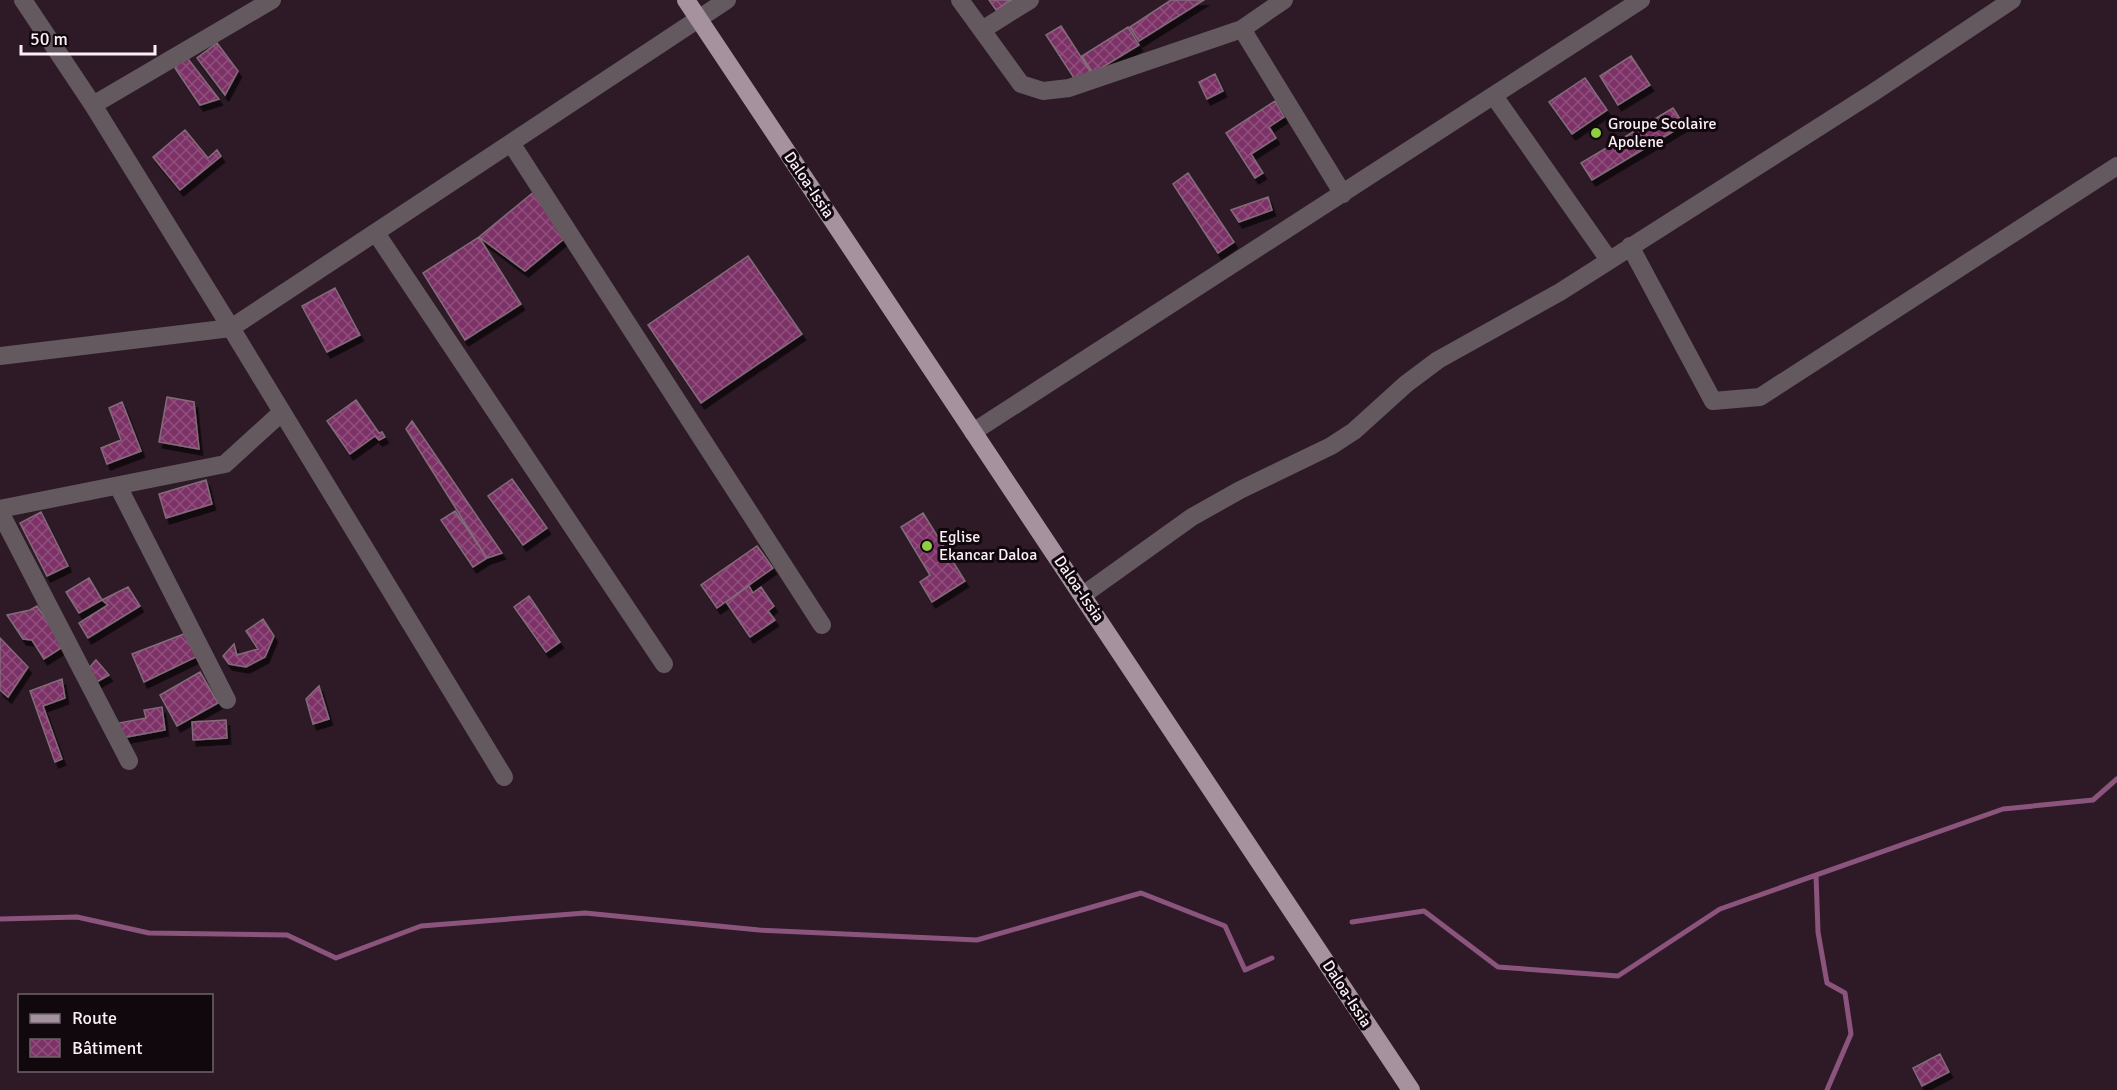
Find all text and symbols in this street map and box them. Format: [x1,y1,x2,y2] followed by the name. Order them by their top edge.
[21,18,154,56] scale bar
[30,28,68,50] text: 50 m
[1608,114,1716,152] place label: Groupe Scolaire Apolene
[1589,126,1603,140] marker: Groupe Scolaire Apolene
[779,148,839,222] street label: Daloa-Issia
[939,527,1037,565] place label: Eglise Ekancar Daloa
[920,539,934,553] marker: Eglise Ekancar Daloa
[1049,552,1109,626] street label: Daloa-Issia
[1318,957,1376,1031] street label: Daloa-Issia
[18,994,213,1072] legend
[72,1007,117,1029] text: Route
[72,1037,143,1059] text: Bâtiment

